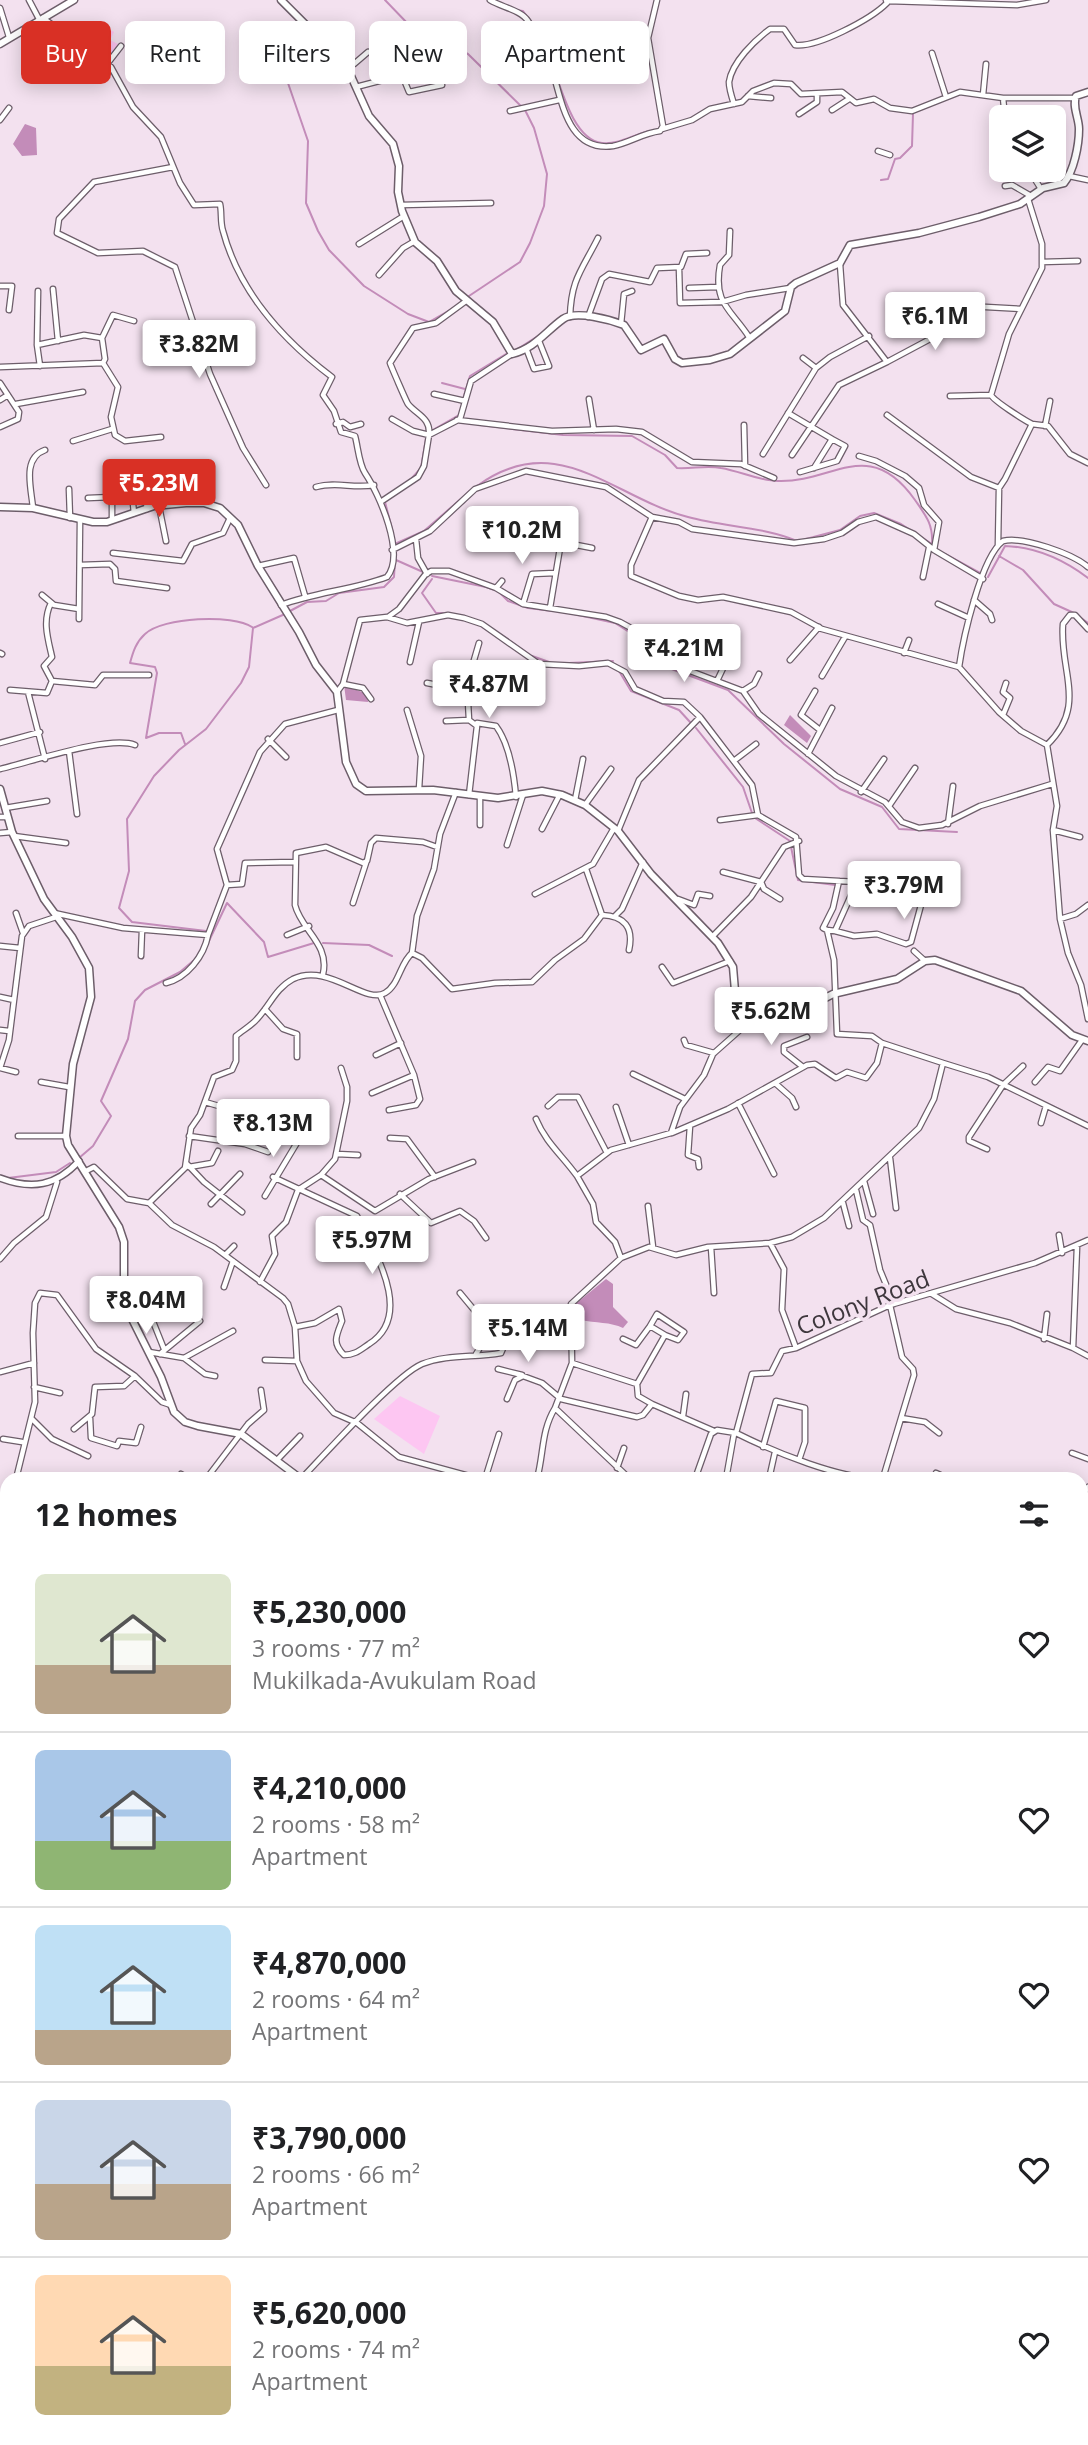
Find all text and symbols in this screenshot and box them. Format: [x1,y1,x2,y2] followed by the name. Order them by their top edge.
[21,21,111,84] chip: Buy
[125,21,225,84] chip: Rent
[239,21,355,84] chip: Filters
[369,21,467,84] chip: New
[481,21,649,84] chip: Apartment
[989,105,1066,182] map controls
[989,105,1066,182] button: layers
[886,292,984,352] pin: ₹6.1M
[901,299,969,331] text: ₹6.1M
[142,320,256,380] pin: ₹3.82M
[159,327,239,359] text: ₹3.82M
[102,460,216,519] pin: ₹5.23M
[119,466,199,498] text: ₹5.23M
[465,506,579,566] pin: ₹10.2M
[482,513,562,545] text: ₹10.2M
[627,624,741,684] pin: ₹4.21M
[644,631,724,663] text: ₹4.21M
[432,660,546,720] pin: ₹4.87M
[449,667,529,699] text: ₹4.87M
[847,862,961,921] pin: ₹3.79M
[864,868,944,900] text: ₹3.79M
[714,988,828,1047] pin: ₹5.62M
[731,994,811,1026] text: ₹5.62M
[216,1100,330,1159] pin: ₹8.13M
[233,1106,313,1138] text: ₹8.13M
[315,1216,429,1276] pin: ₹5.97M
[332,1223,412,1255] text: ₹5.97M
[791,1261,934,1342] street label: Colony Road
[89,1276,203,1336] pin: ₹8.04M
[106,1283,186,1315] text: ₹8.04M
[471,1304,585,1364] pin: ₹5.14M
[488,1311,568,1343] text: ₹5.14M
[35,1494,178,1535] text: 12 homes
[1015,1495,1053,1533] icon: filters
[252,1591,406,1632] text: ₹5,230,000
[91,1602,175,1686] icon: home
[1015,1625,1053,1663] icon: heart
[252,1632,420,1664] text: 3 rooms · 77 m²
[252,1664,537,1696] text: Mukilkada-Avukulam Road
[252,1767,406,1808] text: ₹4,210,000
[91,1778,175,1862] icon: home
[1015,1801,1053,1839] icon: heart
[252,1808,420,1840] text: 2 rooms · 58 m²
[252,1840,368,1872] text: Apartment
[252,1942,406,1983] text: ₹4,870,000
[91,1953,175,2037] icon: home
[1015,1976,1053,2014] icon: heart
[252,1983,420,2015] text: 2 rooms · 64 m²
[252,2015,368,2047] text: Apartment
[252,2117,406,2158] text: ₹3,790,000
[91,2128,175,2212] icon: home
[1015,2151,1053,2189] icon: heart
[252,2158,420,2190] text: 2 rooms · 66 m²
[252,2190,368,2222] text: Apartment
[252,2292,406,2333] text: ₹5,620,000
[91,2303,175,2387] icon: home
[1015,2326,1053,2364] icon: heart
[252,2333,420,2365] text: 2 rooms · 74 m²
[252,2365,368,2397] text: Apartment

